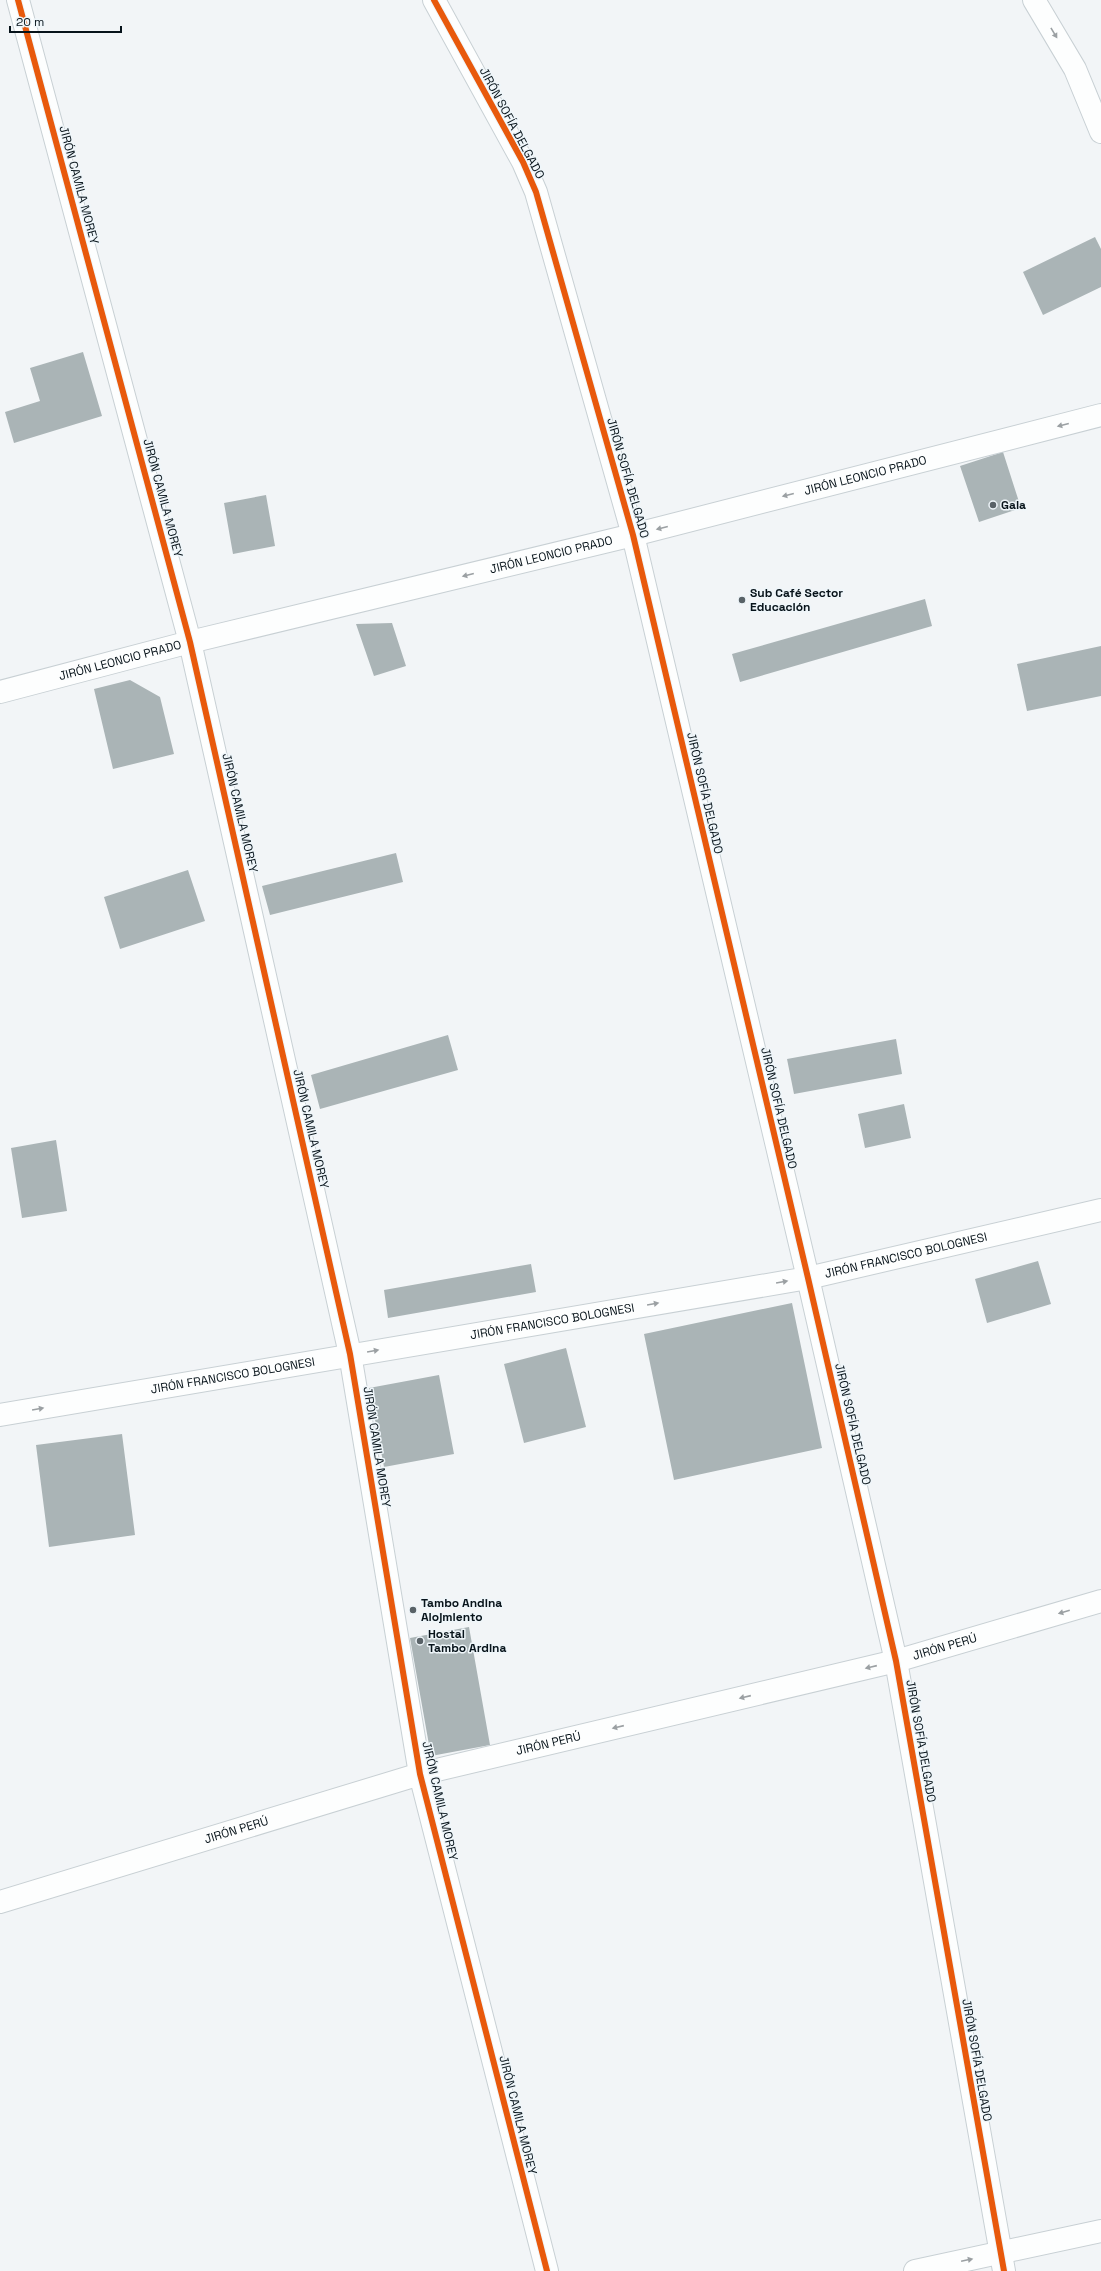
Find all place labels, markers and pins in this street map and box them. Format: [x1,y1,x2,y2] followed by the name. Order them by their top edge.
[1001,497,1026,513] place label: Gala
[988,500,998,510] marker: Gala
[750,585,843,615] place label: Sub Café Sector Educación
[737,595,747,605] marker: Sub Café Sector Educación
[421,1595,502,1625] place label: Tambo Andina Alojmiento
[408,1605,418,1615] marker: Tambo Andina Alojmiento
[428,1626,506,1656] place label: Hostal Tambo Ardina
[415,1636,425,1646] marker: Hostal Tambo Ardina

